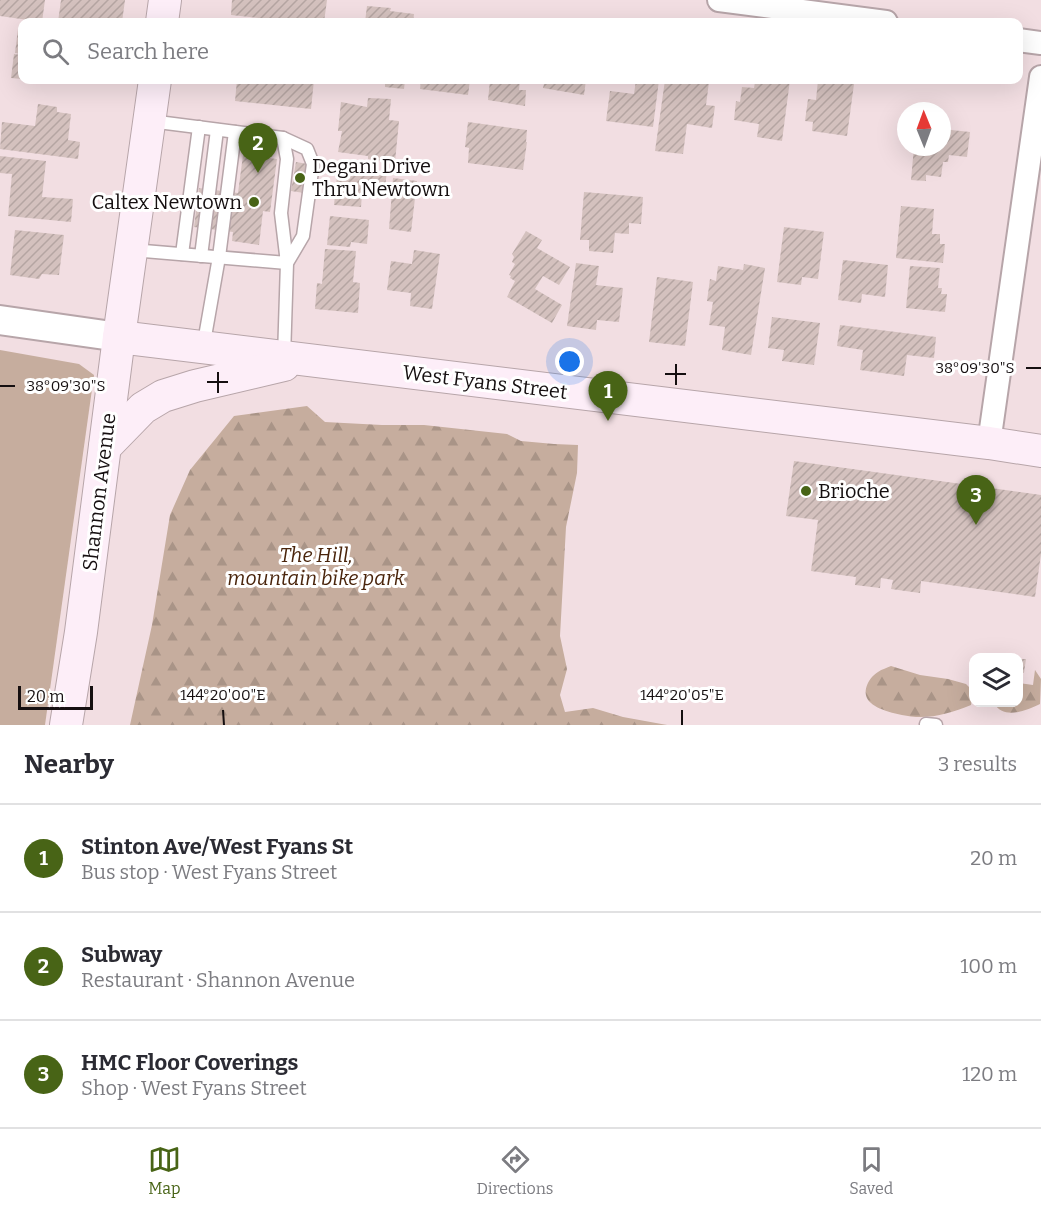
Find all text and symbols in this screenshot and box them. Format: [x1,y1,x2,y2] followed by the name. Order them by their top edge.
[18,18,1023,84] search box
[39,35,72,68] icon: search
[87,38,209,65] text: Search here
[897,102,951,156] north arrow
[238,124,278,173] pin: 2
[312,154,450,201] place label: Degani Drive Thru Newtown
[293,171,307,185] marker: Degani Drive Thru Newtown
[92,190,242,214] place label: Caltex Newtown
[247,195,261,209] marker: Caltex Newtown
[555,347,584,376] your location
[935,359,1015,377] text: 38°09'30"S
[401,360,569,404] street label: West Fyans Street
[588,372,628,421] pin: 1
[26,377,106,395] text: 38°09'30"S
[77,412,121,572] street label: Shannon Avenue
[956,476,996,525] pin: 3
[818,479,890,503] place label: Brioche
[799,484,813,498] marker: Brioche
[227,543,405,590] park label: The Hill, mountain bike park
[969,653,1023,707] map controls
[969,653,1023,707] button: layers
[18,683,93,710] scale bar
[180,686,266,704] text: 144°20'00"E
[640,686,724,704] text: 144°20'05"E
[27,687,64,706] text: 20 m
[24,749,114,780] text: Nearby
[938,752,1017,776] text: 3 results
[81,833,353,860] text: Stinton Ave/West Fyans St
[39,846,48,870] text: 1
[970,846,1017,870] text: 20 m
[81,860,337,884] text: Bus stop · West Fyans Street
[81,941,162,968] text: Subway
[38,954,49,978] text: 2
[960,954,1017,978] text: 100 m
[81,968,355,992] text: Restaurant · Shannon Avenue
[81,1049,298,1076] text: HMC Floor Coverings
[38,1062,49,1086] text: 3
[962,1062,1017,1086] text: 120 m
[81,1076,307,1100] text: Shop · West Fyans Street
[148,1143,181,1198] tab: Map
[477,1143,554,1198] tab: Directions
[849,1143,893,1198] tab: Saved

